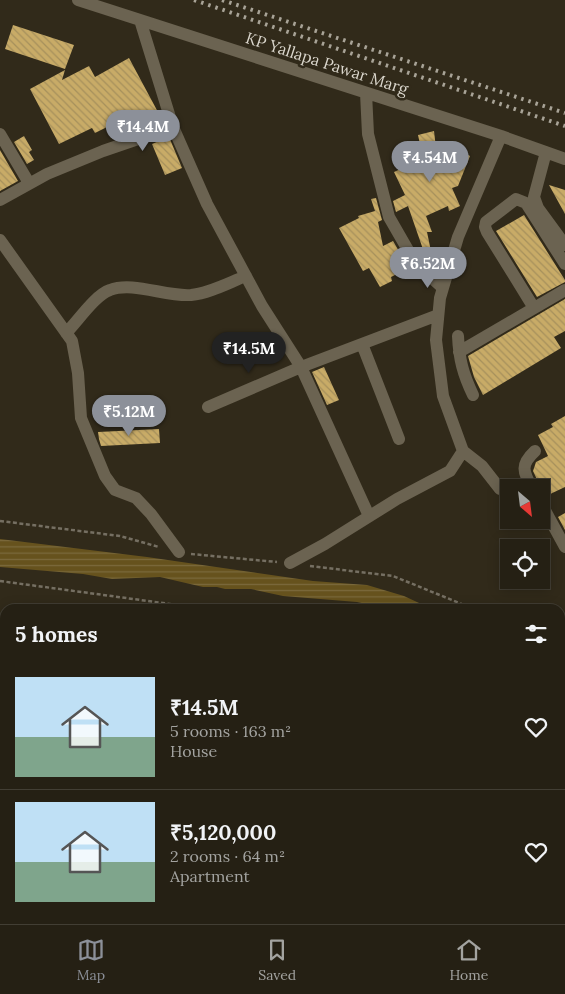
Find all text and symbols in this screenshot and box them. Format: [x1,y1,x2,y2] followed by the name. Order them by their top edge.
[243,27,412,99] street label: KP Yallapa Pawar Marg
[102,110,184,152] pin: ₹14.4M
[117,116,169,136] text: ₹14.4M
[389,140,471,183] pin: ₹4.54M
[403,147,457,167] text: ₹4.54M
[387,246,469,289] pin: ₹6.52M
[401,253,455,273] text: ₹6.52M
[208,332,290,374] pin: ₹14.5M
[223,338,275,358] text: ₹14.5M
[88,394,170,437] pin: ₹5.12M
[103,401,155,421] text: ₹5.12M
[500,479,550,529] north arrow
[500,479,550,589] map controls
[500,539,550,589] button: locate
[522,620,550,648] icon: filters
[15,621,98,648] text: 5 homes
[170,694,239,721] text: ₹14.5M
[55,697,115,757] icon: home
[522,713,550,741] icon: heart
[170,721,291,741] text: 5 rooms · 163 m²
[170,741,217,761] text: House
[170,819,276,846] text: ₹5,120,000
[55,822,115,882] icon: home
[522,838,550,866] icon: heart
[170,846,285,866] text: 2 rooms · 64 m²
[170,866,250,886] text: Apartment
[77,936,105,984] tab: Map
[258,936,296,984] tab: Saved
[449,936,488,984] tab: Home

